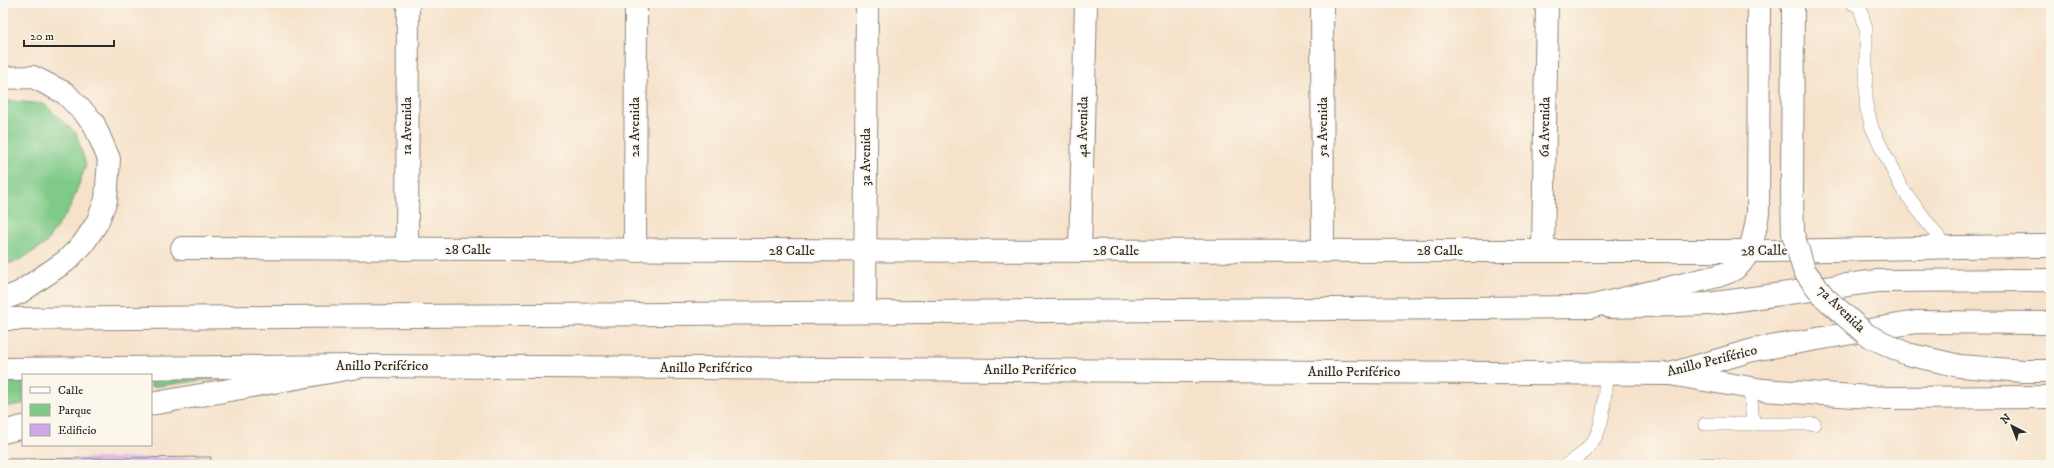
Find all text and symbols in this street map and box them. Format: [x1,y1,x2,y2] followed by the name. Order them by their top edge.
[24,22,114,48] scale bar
[30,29,54,44] text: 20 m
[1073,96,1093,158] street label: 4a Avenida
[1535,96,1555,157] street label: 6a Avenida
[398,97,416,155] street label: 1a Avenida
[626,97,644,157] street label: 2a Avenida
[1314,97,1332,157] street label: 5a Avenida
[857,128,875,186] street label: 3a Avenida
[445,241,491,259] street label: 28 Calle
[769,242,815,260] street label: 28 Calle
[1093,242,1139,260] street label: 28 Calle
[1417,242,1463,260] street label: 28 Calle
[1741,242,1788,260] street label: 28 Calle
[1813,281,1869,337] street label: 7a Avenida
[1665,341,1759,381] street label: Anillo Periférico
[336,357,428,375] street label: Anillo Periférico
[660,359,752,377] street label: Anillo Periférico
[984,361,1076,379] street label: Anillo Periférico
[1308,363,1400,381] street label: Anillo Periférico
[22,374,152,446] legend
[58,383,83,398] text: Calle
[58,403,91,418] text: Parque
[1992,406,2032,446] north arrow
[1998,411,2014,428] text: N
[58,423,97,438] text: Edificio

